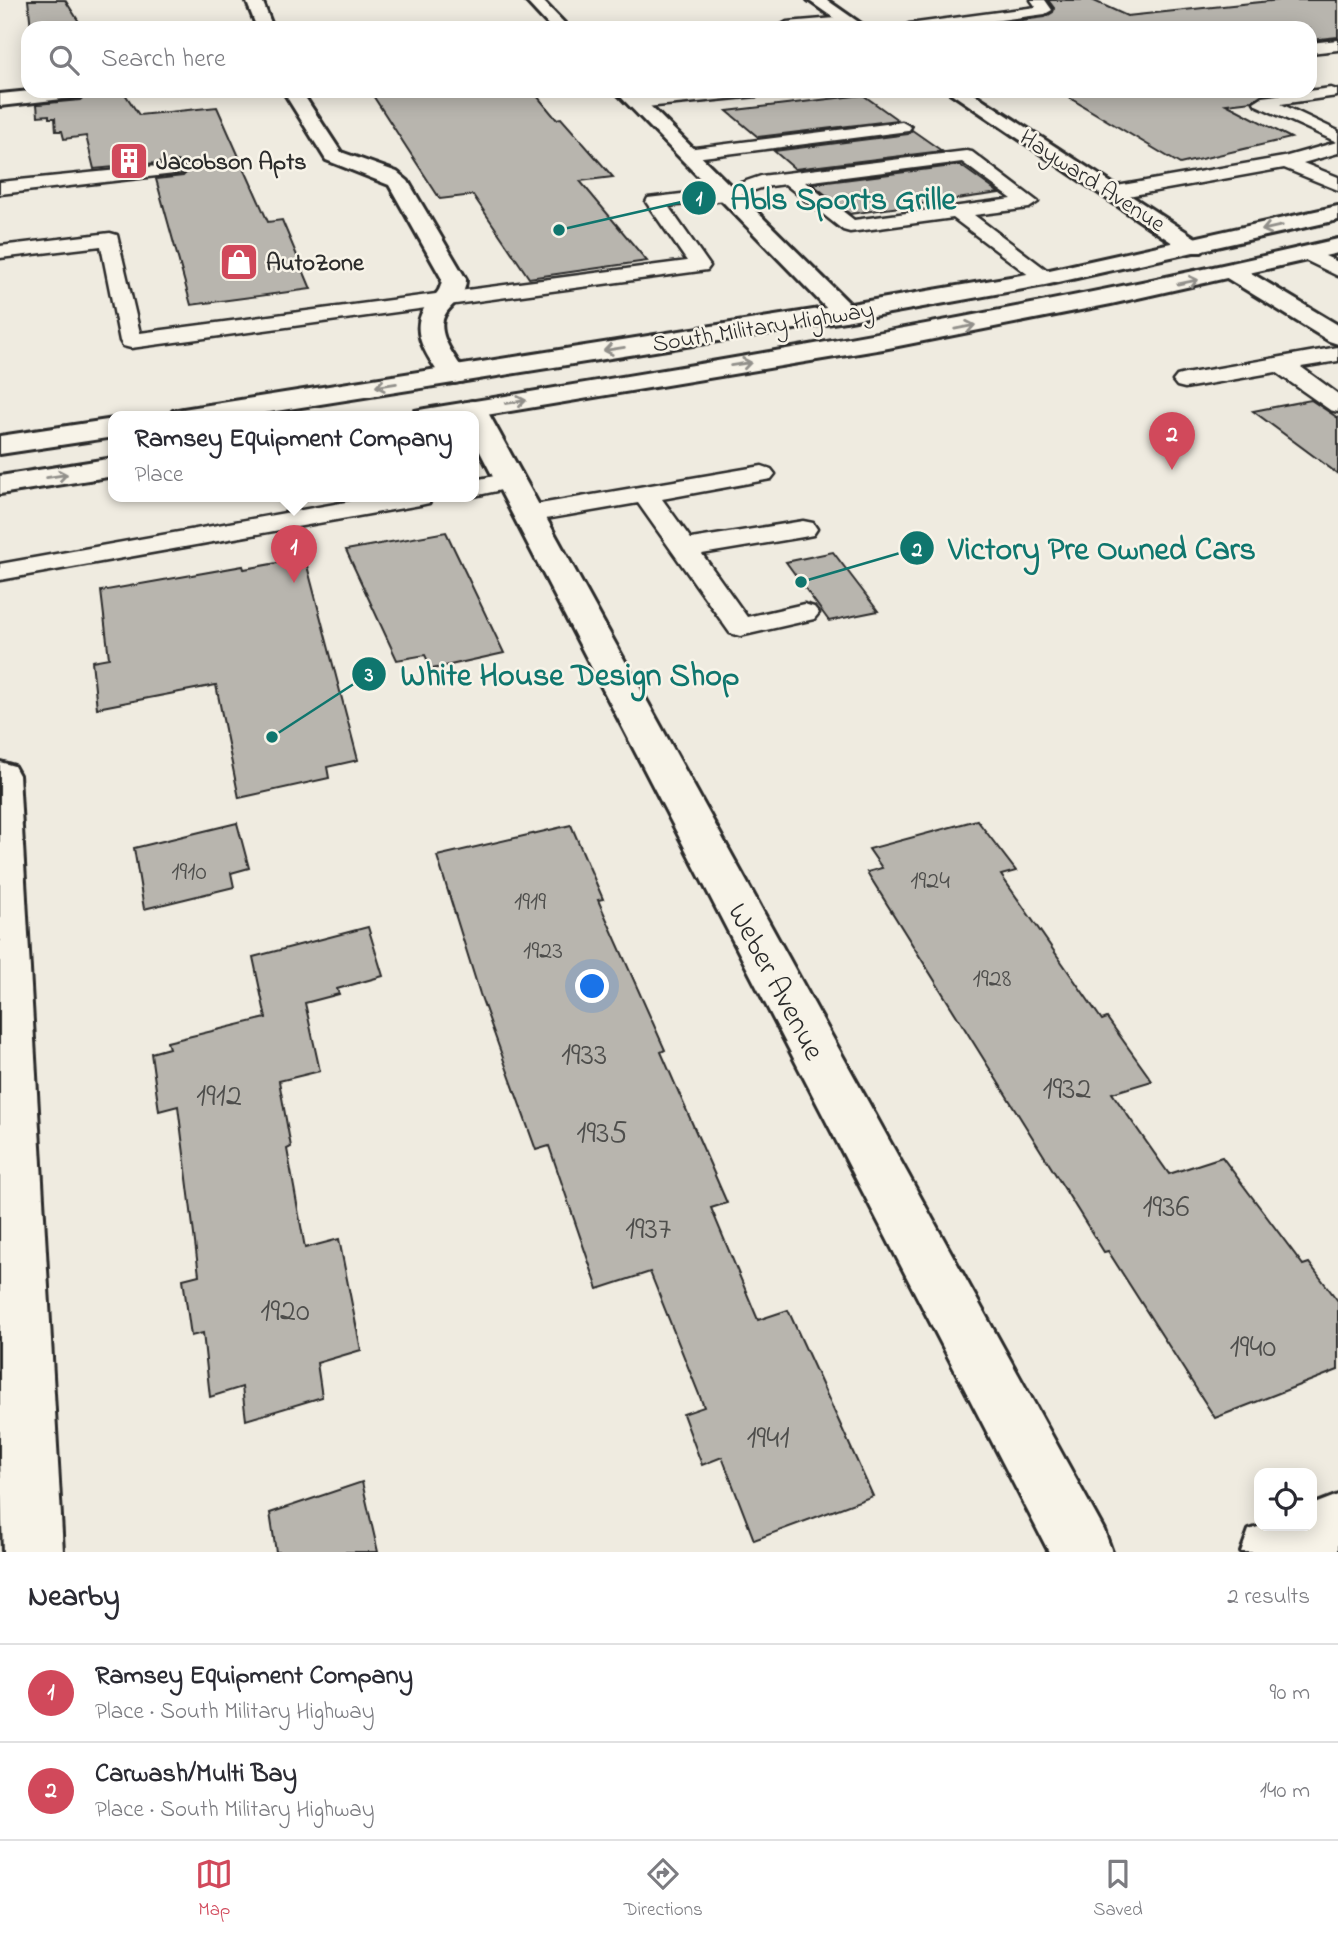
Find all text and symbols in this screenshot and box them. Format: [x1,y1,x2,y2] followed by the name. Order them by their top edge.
[21,21,1317,98] search box
[45,41,83,79] icon: search
[101,41,226,79] text: Search here
[1011,122,1172,243] street label: Hayward Avenue
[108,140,150,182] building icon: Jacobson Apts
[156,146,306,181] place label: Jacobson Apts
[682,171,970,224] callout: Abls Sports Grille
[730,178,958,225] text: Abls Sports Grille
[696,185,703,215] text: 1
[1261,222,1283,235] one-way arrow
[218,241,260,283] shop icon: AutoZone
[266,247,365,282] place label: AutoZone
[1176,274,1199,288] one-way arrow
[650,294,877,364] street label: South Military Highway
[953,319,976,333] one-way arrow
[603,343,626,356] one-way arrow
[729,357,752,370] one-way arrow
[375,379,398,392] one-way arrow
[505,395,527,408] one-way arrow
[108,411,479,502] popup
[1149,412,1195,470] pin: 2
[135,421,452,459] text: Ramsey Equipment Company
[135,459,183,492] text: Place
[45,469,68,482] one-way arrow
[899,522,1270,575] callout: Victory Pre Owned Cars
[271,525,317,583] pin: 1
[947,528,1256,576] text: Victory Pre Owned Cars
[911,536,923,566] text: 2
[351,647,753,700] callout: White House Design Shop
[401,654,739,702] text: White House Design Shop
[364,661,374,691] text: 3
[171,854,207,892] house number: 1910
[910,863,950,901] house number: 1924
[514,884,546,922] house number: 1919
[714,896,835,1069] street label: Weber Avenue
[523,933,563,971] house number: 1923
[973,961,1012,999] house number: 1928
[575,969,609,1003] your location
[561,1033,607,1080] house number: 1933
[1043,1067,1092,1114] house number: 1932
[196,1074,242,1121] house number: 1912
[576,1111,628,1158] house number: 1935
[1142,1185,1190,1232] house number: 1936
[625,1207,671,1254] house number: 1937
[260,1289,310,1336] house number: 1920
[1230,1325,1276,1372] house number: 1940
[746,1416,790,1463] house number: 1941
[1254,1468,1317,1531] map controls
[1254,1468,1317,1531] button: locate
[28,1576,120,1620] text: Nearby
[1227,1581,1310,1614] text: 2 results
[95,1658,413,1696] text: Ramsey Equipment Company
[47,1677,55,1710] text: 1
[1270,1677,1310,1710] text: 90 m
[95,1696,374,1729] text: Place · South Military Highway
[95,1756,297,1794] text: Carwash/Multi Bay
[45,1775,57,1808] text: 2
[1260,1775,1310,1808] text: 140 m
[95,1794,374,1827] text: Place · South Military Highway
[195,1855,233,1924] tab: Map
[624,1855,703,1924] tab: Directions
[1093,1855,1143,1924] tab: Saved

